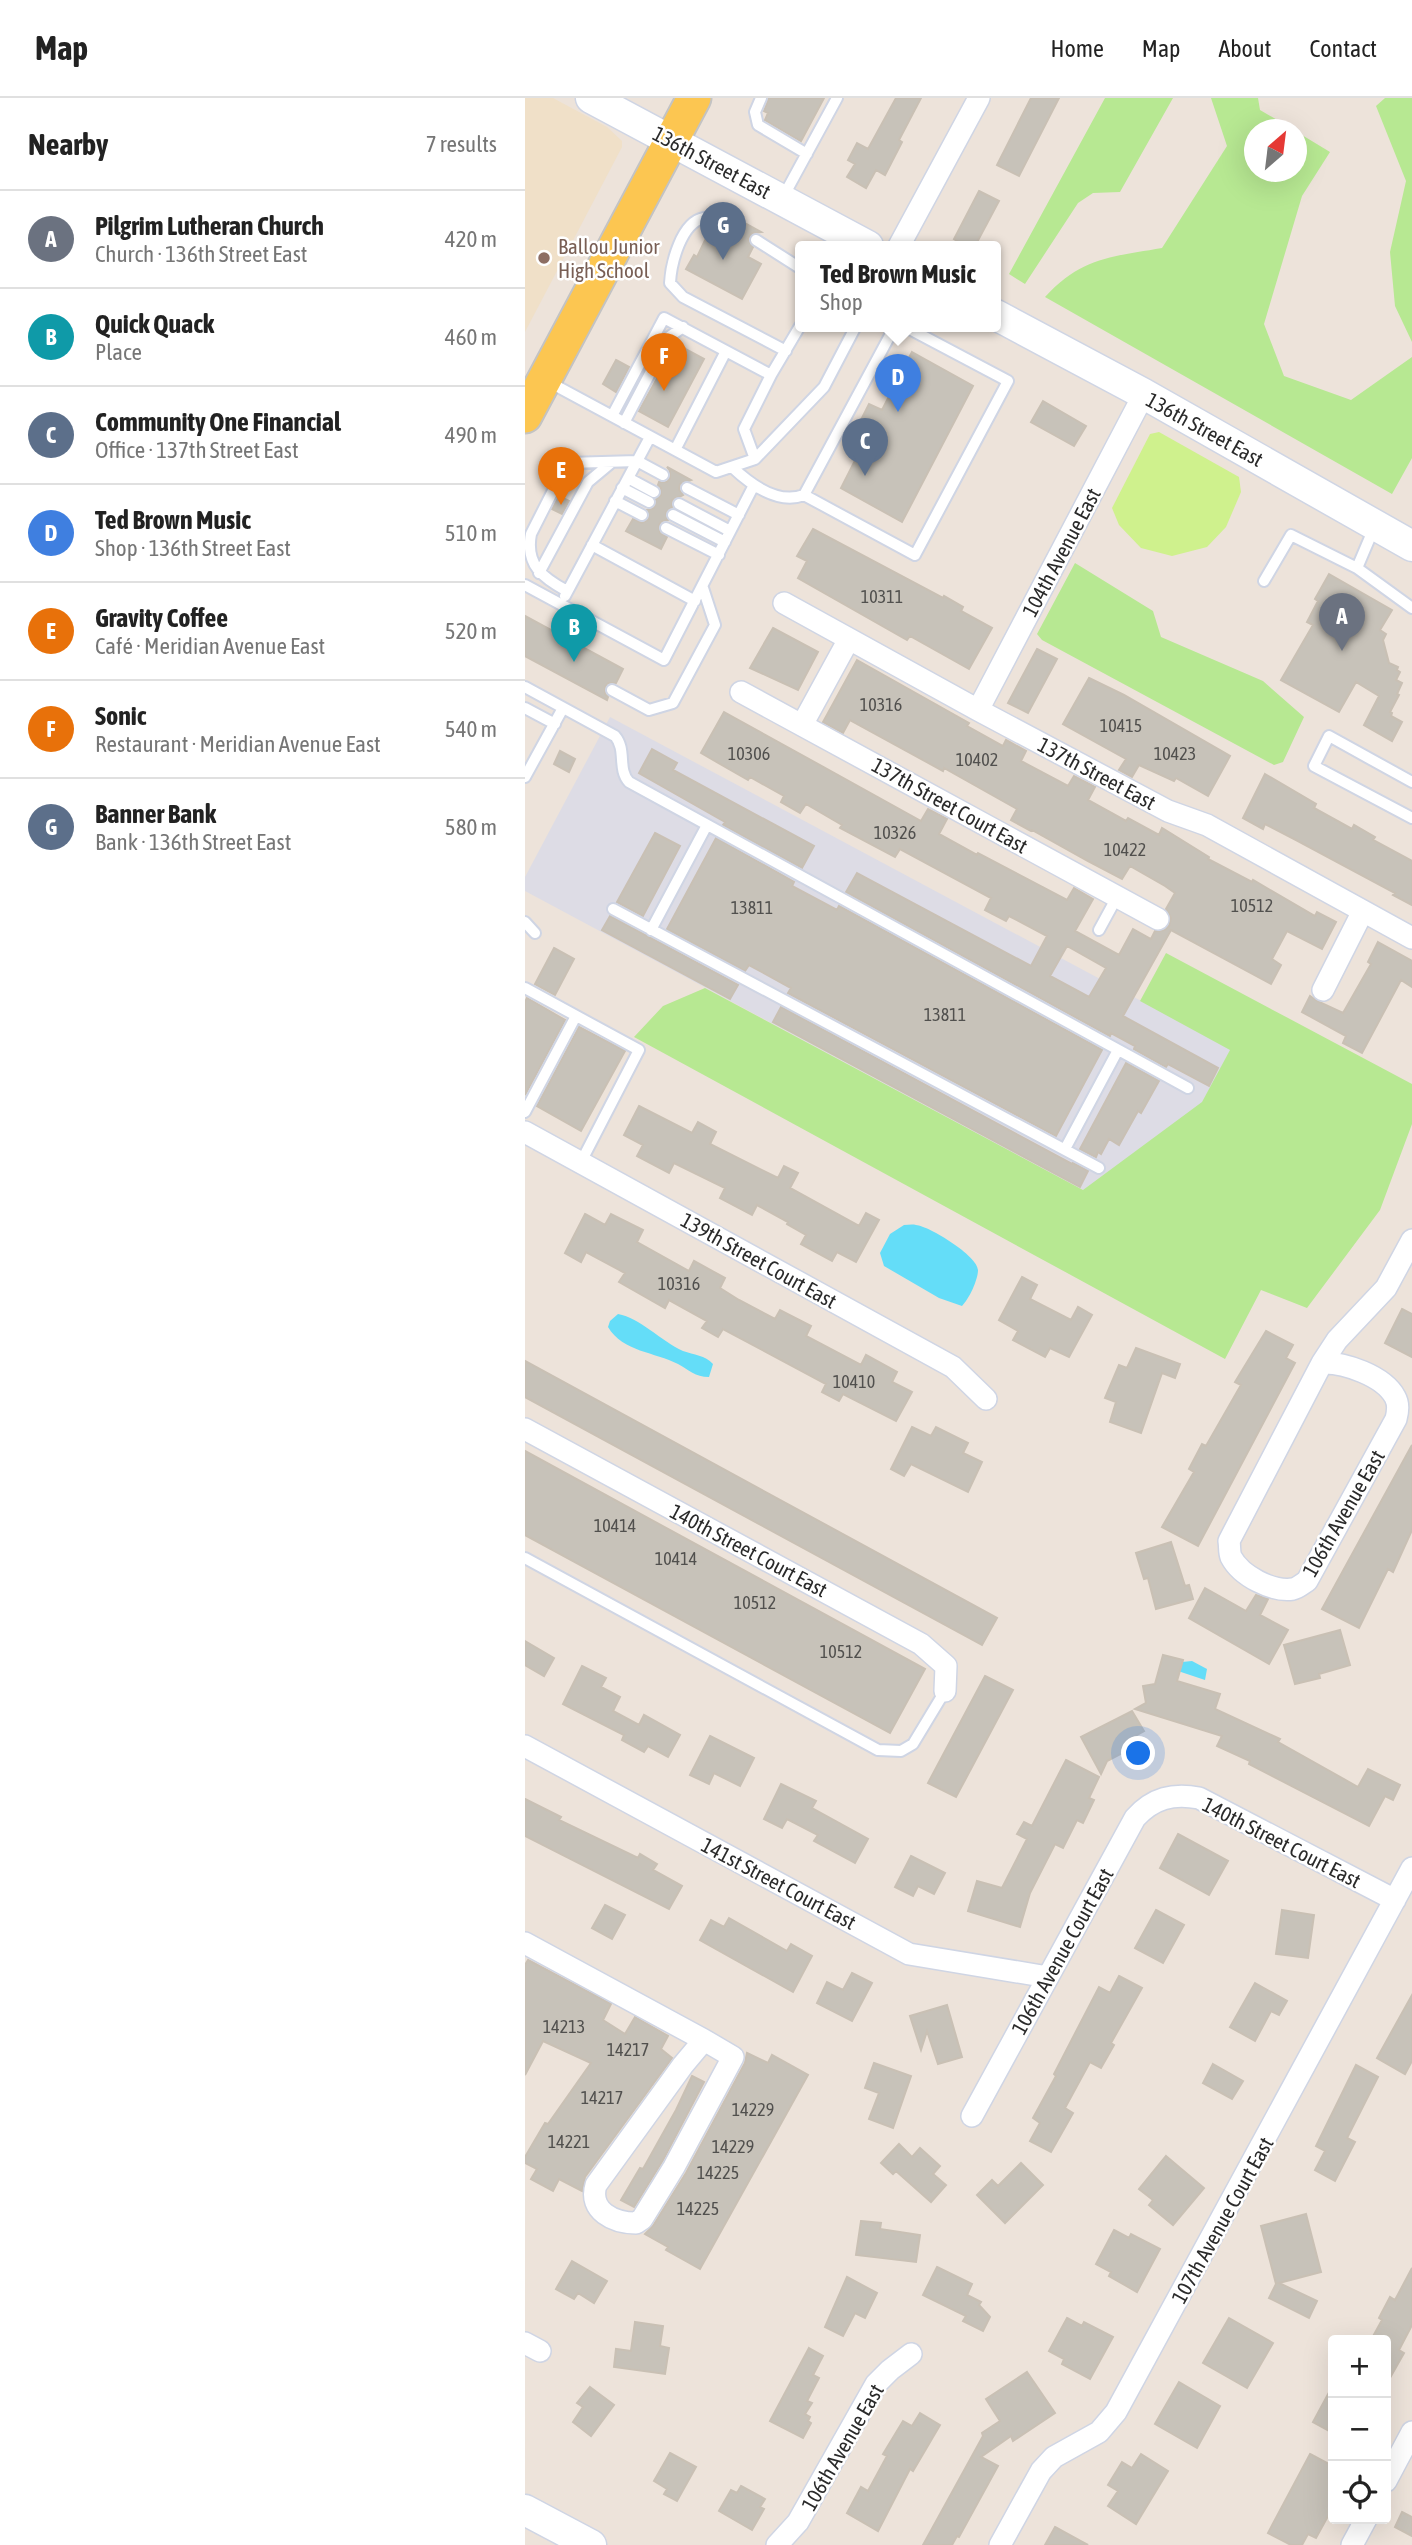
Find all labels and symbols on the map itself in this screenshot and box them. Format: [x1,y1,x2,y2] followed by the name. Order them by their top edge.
[1244,119,1307,182] north arrow
[649,121,775,203] street label: 136th Street East
[700,202,746,260] pin: G
[558,234,660,282] place label: Ballou Junior High School
[536,250,552,266] marker: Ballou Junior High School
[641,333,687,391] pin: F
[875,354,921,412] pin: D
[1142,387,1268,471] street label: 136th Street East
[842,418,888,476] pin: C
[538,447,584,505] pin: E
[1017,484,1105,620] street label: 104th Avenue East
[861,586,903,607] house number: 10311
[1319,593,1365,651] pin: A
[551,604,597,662] pin: B
[860,694,902,715] house number: 10316
[1100,715,1142,736] house number: 10415
[1034,732,1160,814] street label: 137th Street East
[728,743,770,764] house number: 10306
[1154,743,1196,764] house number: 10423
[956,749,998,770] house number: 10402
[868,752,1032,858] street label: 137th Street Court East
[874,822,916,843] house number: 10326
[1104,839,1146,860] house number: 10422
[1231,895,1273,916] house number: 10512
[731,897,773,918] house number: 13811
[924,1004,966,1025] house number: 13811
[677,1207,841,1313] street label: 139th Street Court East
[658,1273,700,1294] house number: 10316
[833,1371,875,1392] house number: 10410
[1297,1446,1389,1580] street label: 106th Avenue East
[666,1499,832,1601] street label: 140th Street Court East
[594,1515,636,1536] house number: 10414
[655,1548,697,1569] house number: 10414
[734,1592,776,1613] house number: 10512
[820,1641,862,1662] house number: 10512
[1121,1736,1155,1770] your location
[1199,1792,1365,1892] street label: 140th Street Court East
[698,1832,860,1934] street label: 141st Street Court East
[1006,1864,1118,2038] street label: 106th Avenue Court East
[543,2016,585,2037] house number: 14213
[607,2039,649,2060] house number: 14217
[581,2087,623,2108] house number: 14217
[732,2099,774,2120] house number: 14229
[548,2131,590,2152] house number: 14221
[1166,2133,1278,2307] street label: 107th Avenue Court East
[712,2136,754,2157] house number: 14229
[697,2162,739,2183] house number: 14225
[677,2198,719,2219] house number: 14225
[796,2380,888,2514] street label: 106th Avenue East

